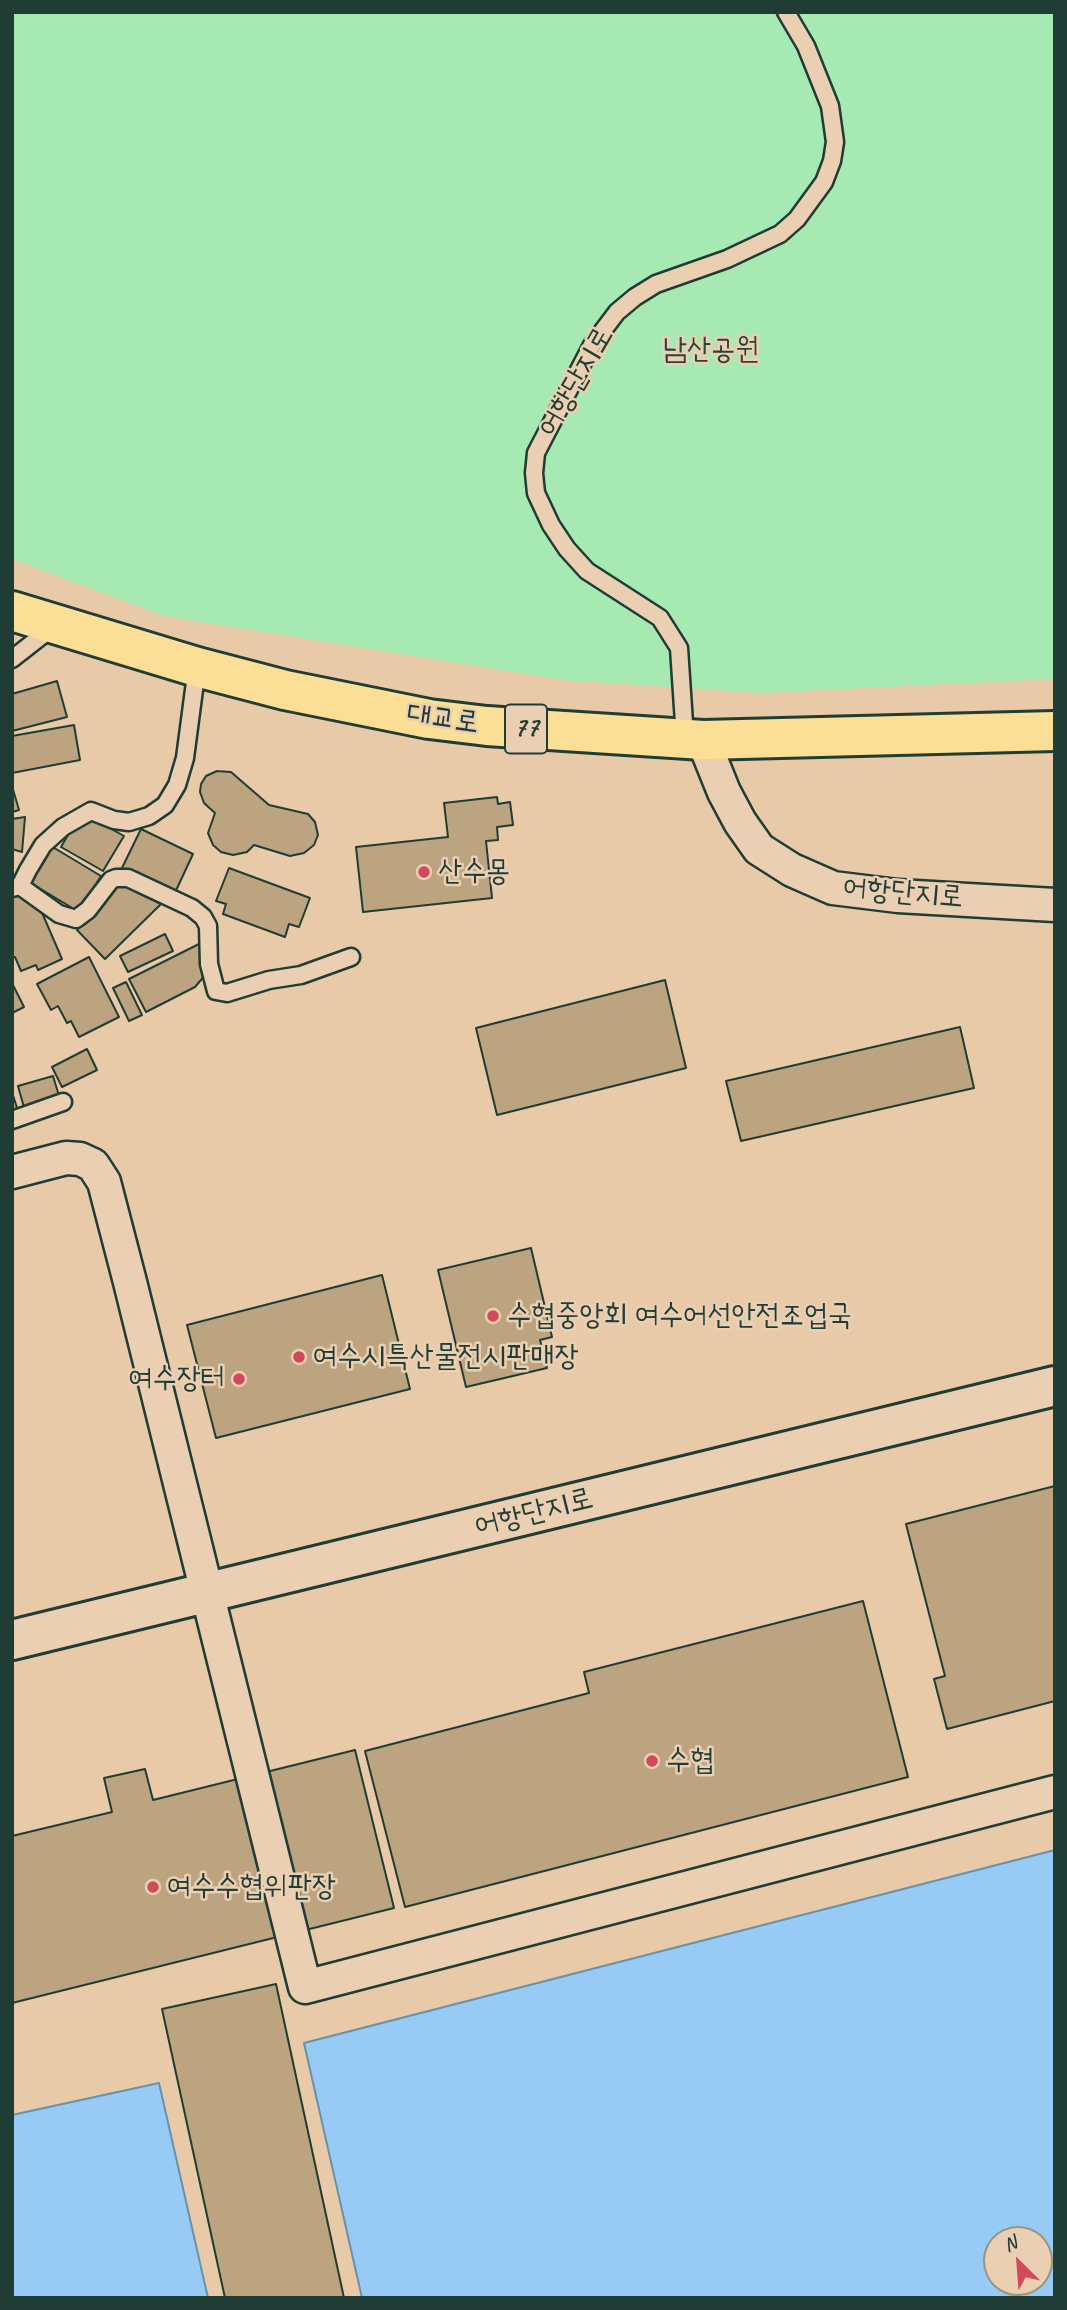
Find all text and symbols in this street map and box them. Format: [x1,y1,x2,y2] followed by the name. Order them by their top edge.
[530,321,622,443] street label: 어항단지로
[663,332,759,368] park label: 남산공원
[405,696,481,742] street label: 대교로
[505,704,547,754] road number: 77
[438,854,510,890] place label: 산수몽
[416,864,432,880] marker: 산수몽
[841,870,965,916] street label: 어항단지로
[507,1298,852,1334] place label: 수협중앙회 여수어선안전조업국
[485,1308,501,1324] marker: 수협중앙회 여수어선안전조업국
[313,1339,579,1375] place label: 여수시특산물전시판매장
[291,1349,307,1365] marker: 여수시특산물전시판매장
[128,1361,225,1397] place label: 여수장터
[231,1371,247,1387] marker: 여수장터
[471,1481,597,1545] street label: 어항단지로
[666,1743,714,1779] place label: 수협
[644,1753,660,1769] marker: 수협
[167,1869,336,1905] place label: 여수수협위판장
[145,1879,161,1895] marker: 여수수협위판장
[983,2226,1053,2296] north arrow
[1000,2230,1020,2257] text: N

